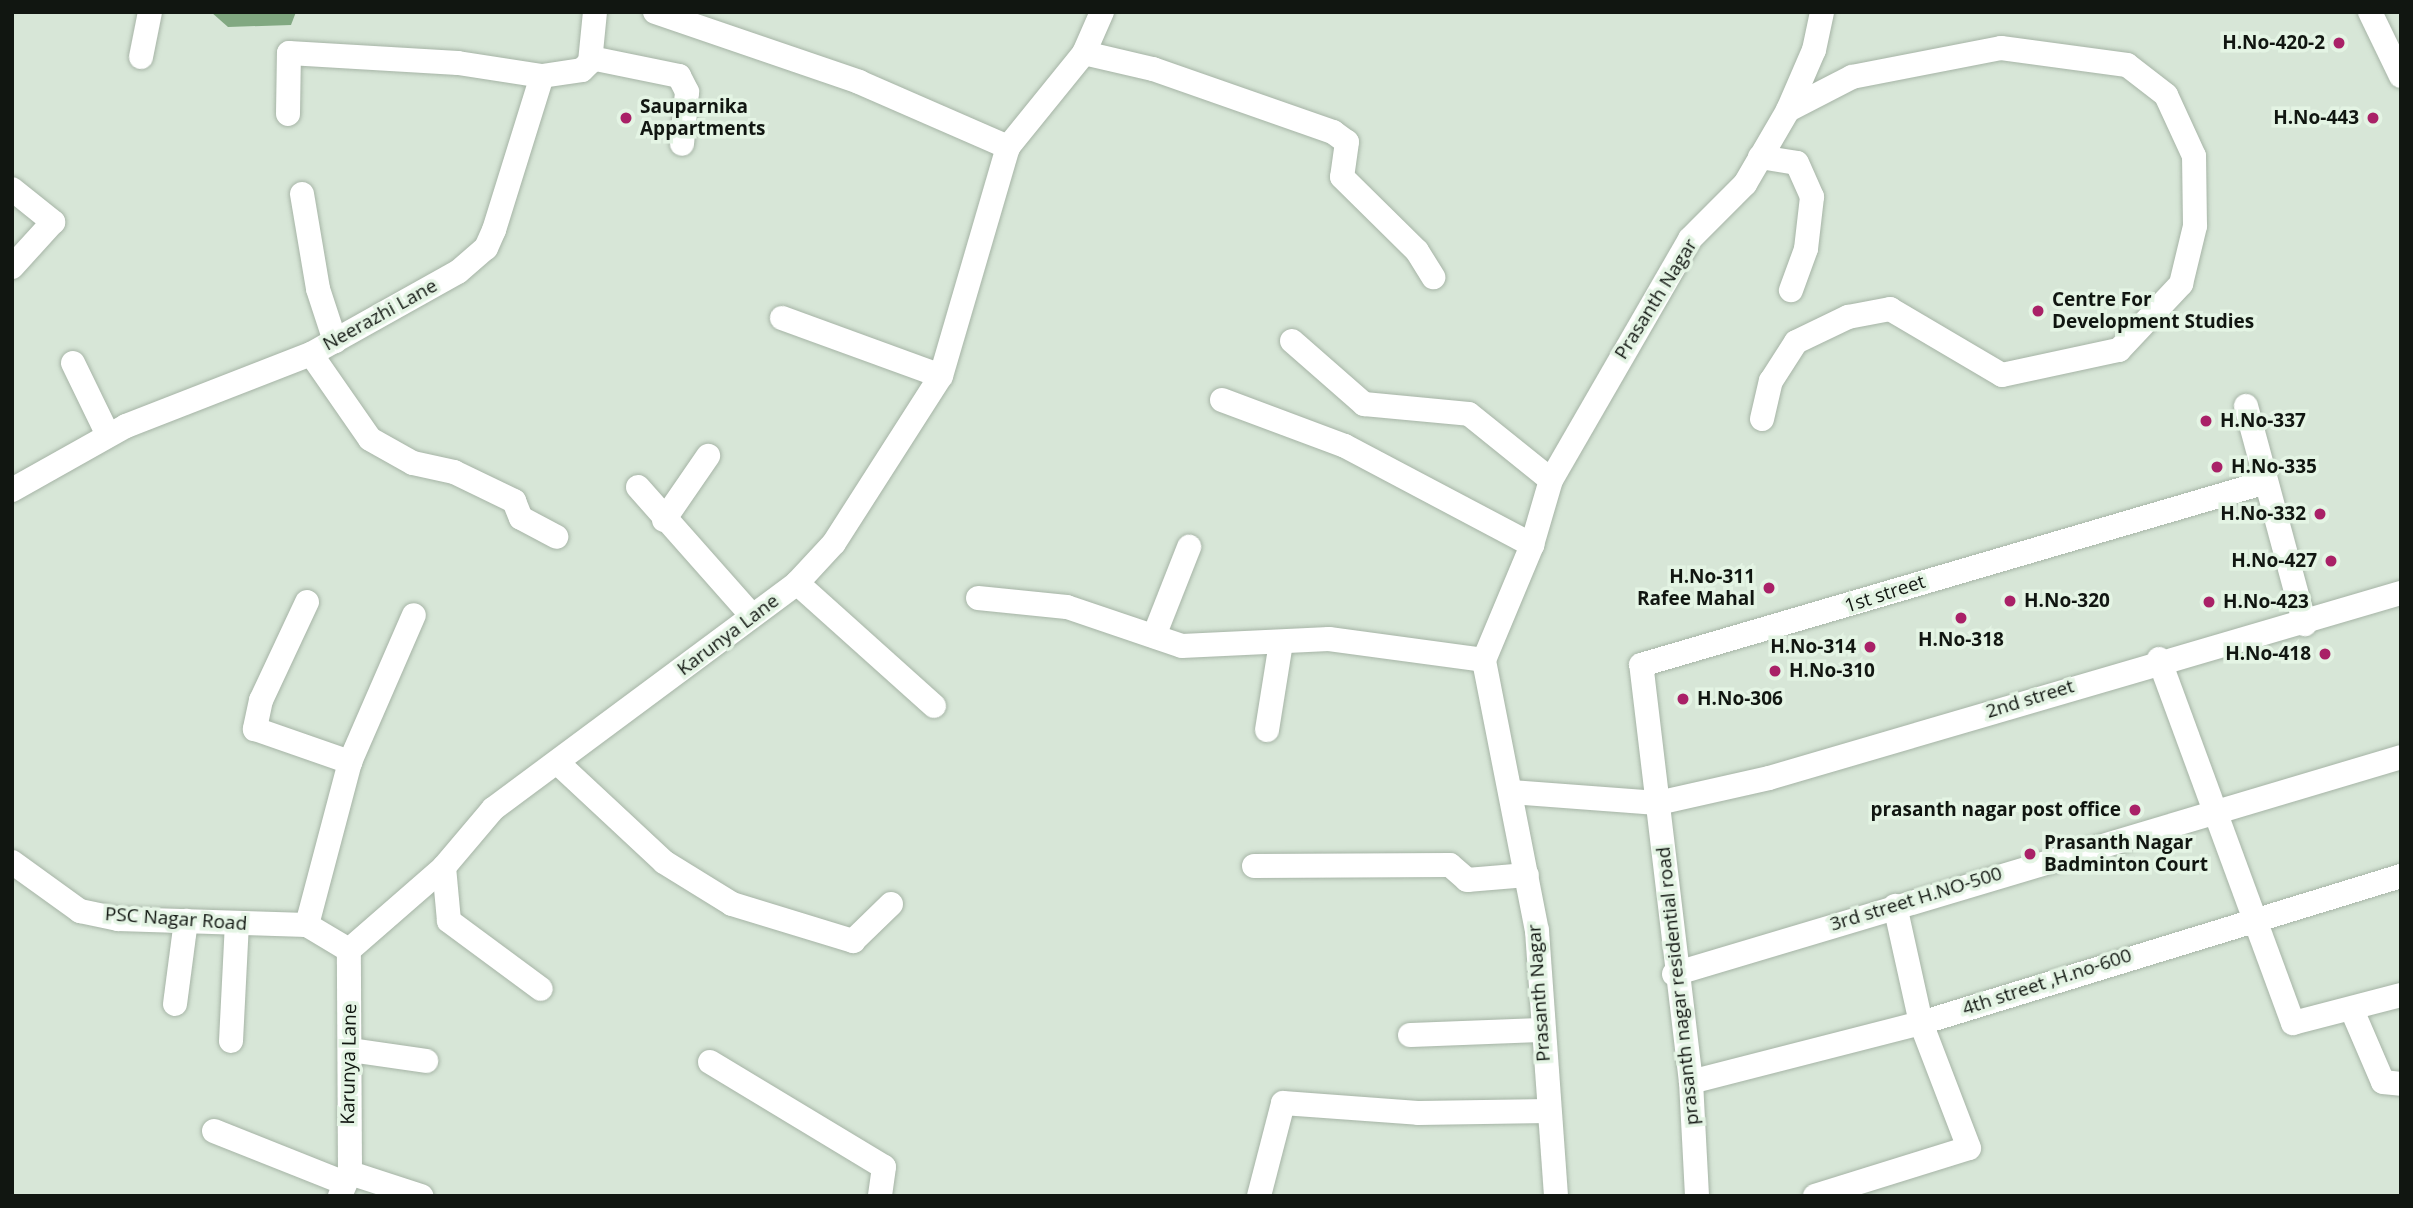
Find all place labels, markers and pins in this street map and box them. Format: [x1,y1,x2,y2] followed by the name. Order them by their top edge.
[2222,32,2325,54] place label: H.No-420-2
[2331,35,2347,51] marker: H.No-420-2
[640,96,766,140] place label: Sauparnika Appartments
[2273,107,2359,129] place label: H.No-443
[618,110,634,126] marker: Sauparnika Appartments
[2365,110,2381,126] marker: H.No-443
[2052,289,2254,333] place label: Centre For Development Studies
[2030,303,2046,319] marker: Centre For Development Studies
[2220,410,2306,432] place label: H.No-337
[2198,413,2214,429] marker: H.No-337
[2231,456,2317,478] place label: H.No-335
[2209,459,2225,475] marker: H.No-335
[2220,503,2306,525] place label: H.No-332
[2312,506,2328,522] marker: H.No-332
[2231,550,2317,572] place label: H.No-427
[2323,553,2339,569] marker: H.No-427
[1637,566,1755,610] place label: H.No-311 Rafee Mahal
[1761,580,1777,596] marker: H.No-311 Rafee Mahal
[2024,590,2110,612] place label: H.No-320
[2223,591,2309,613] place label: H.No-423
[2002,593,2018,609] marker: H.No-320
[2201,594,2217,610] marker: H.No-423
[1953,610,1969,626] marker: H.No-318
[1918,629,2004,651] place label: H.No-318
[1770,636,1856,658] place label: H.No-314
[1862,639,1878,655] marker: H.No-314
[2225,643,2311,665] place label: H.No-418
[2317,646,2333,662] marker: H.No-418
[1789,660,1875,682] place label: H.No-310
[1767,663,1783,679] marker: H.No-310
[1697,688,1783,710] place label: H.No-306
[1675,691,1691,707] marker: H.No-306
[1870,799,2121,821] place label: prasanth nagar post office
[2127,802,2143,818] marker: prasanth nagar post office
[2044,832,2208,876] place label: Prasanth Nagar Badminton Court
[2022,846,2038,862] marker: Prasanth Nagar Badminton Court

